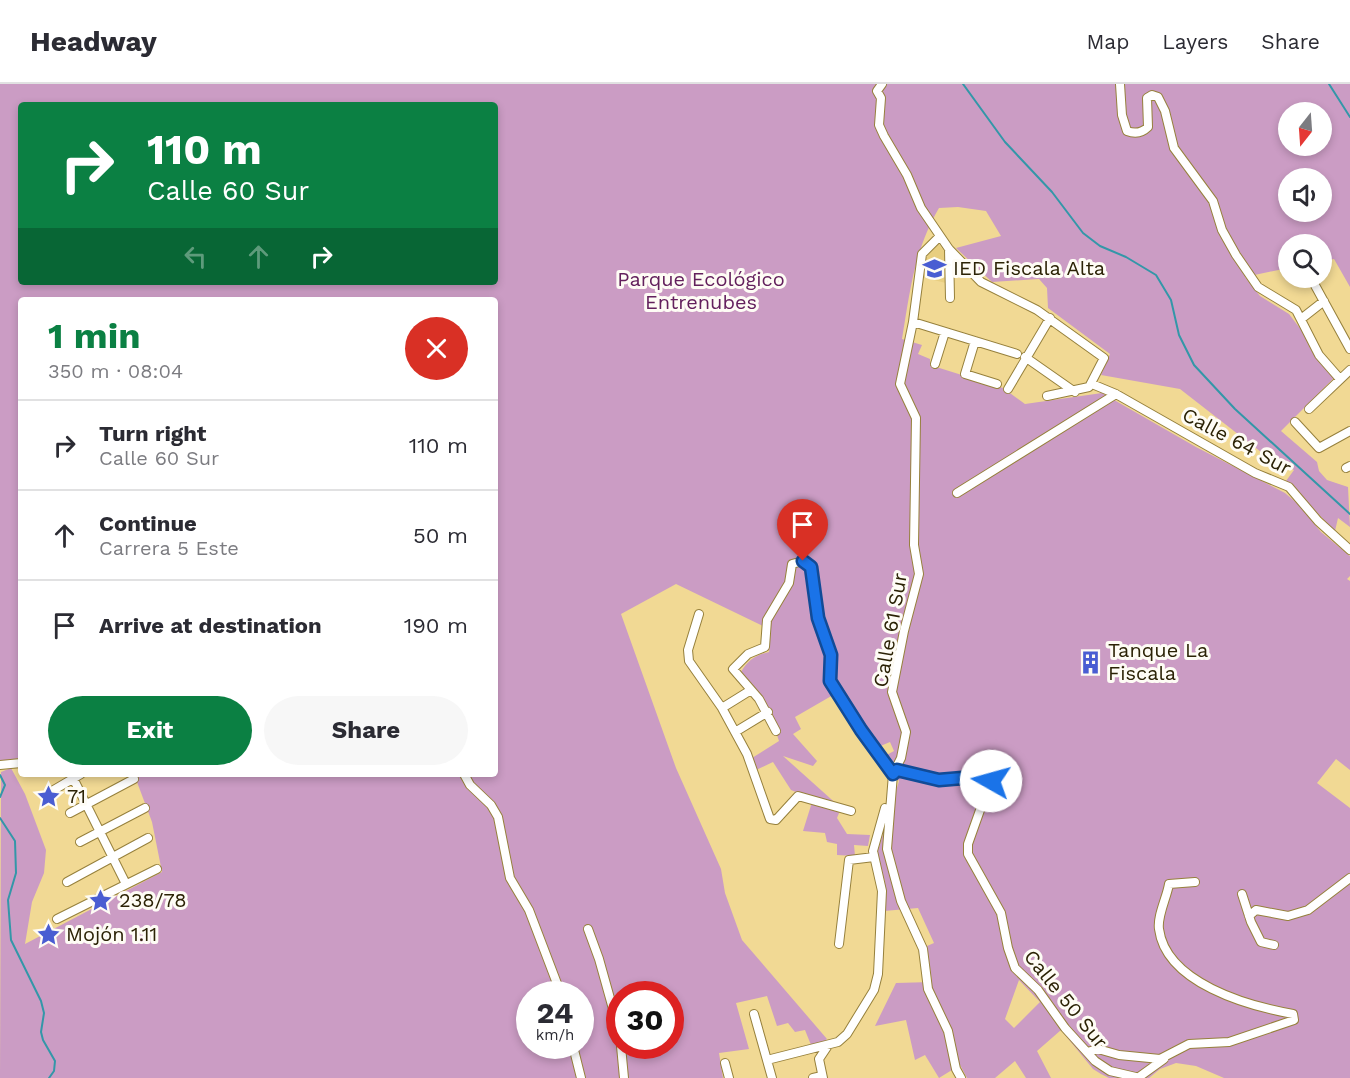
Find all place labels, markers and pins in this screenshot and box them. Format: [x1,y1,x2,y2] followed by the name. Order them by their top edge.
[922,255,948,281] school or university icon: IED Fiscala Alta
[953,256,1105,280] place label: IED Fiscala Alta
[777,499,828,561] pin
[1108,638,1208,685] place label: Tanque La Fiscala
[1077,649,1103,675] building icon: Tanque La Fiscala
[36,783,62,809] place icon: 71
[67,784,86,808] place label: 71
[88,887,114,913] place icon: 238/78
[119,888,187,912] place label: 238/78
[35,921,61,947] place icon: Mojón 1.11
[66,922,157,946] place label: Mojón 1.11

